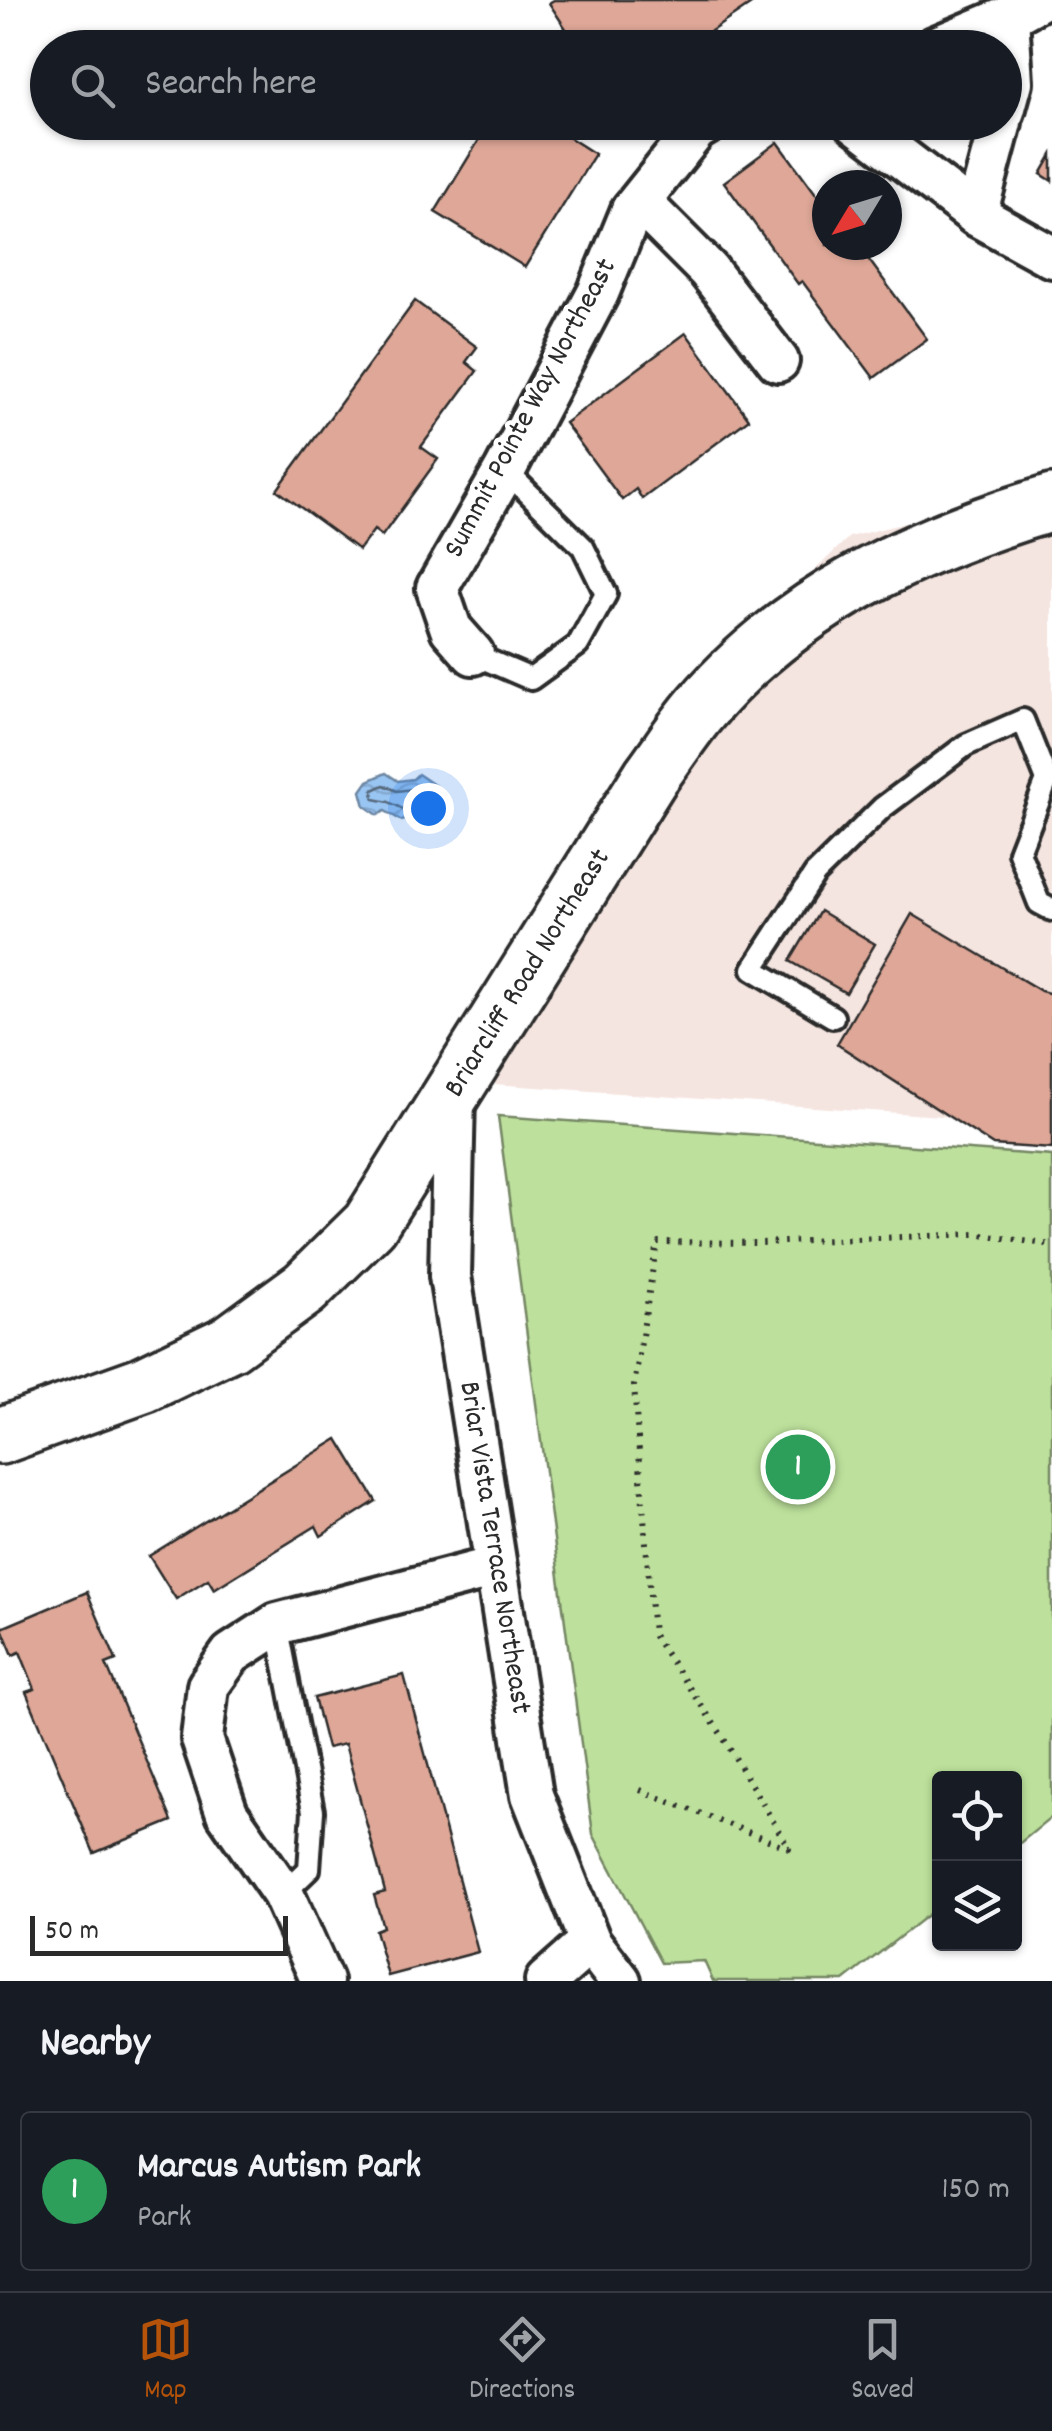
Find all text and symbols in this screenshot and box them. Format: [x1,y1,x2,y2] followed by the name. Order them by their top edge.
[30,30,1022,140] search box
[65,58,120,113] icon: search
[145,58,317,113] text: Search here
[812,170,902,260] north arrow
[435,252,629,566] street label: Summit Pointe Way Northeast
[403,783,454,834] your location
[435,841,623,1107] street label: Briarcliff Road Northeast
[445,1379,541,1717] street label: Briar Vista Terrace Northeast
[766,1430,830,1504] pin: 1
[932,1771,1022,1951] map controls
[932,1771,1022,1861] button: locate
[932,1861,1022,1951] button: layers
[30,1911,288,1956] scale bar
[45,1913,99,1953] text: 50 m
[40,2016,150,2076] text: Nearby
[137,2141,421,2196] text: Marcus Autism Park
[71,2168,78,2214] text: 1
[941,2168,1010,2214] text: 150 m
[137,2196,192,2242] text: Park
[138,2312,193,2412] tab: Map
[469,2312,575,2412] tab: Directions
[851,2312,914,2412] tab: Saved

